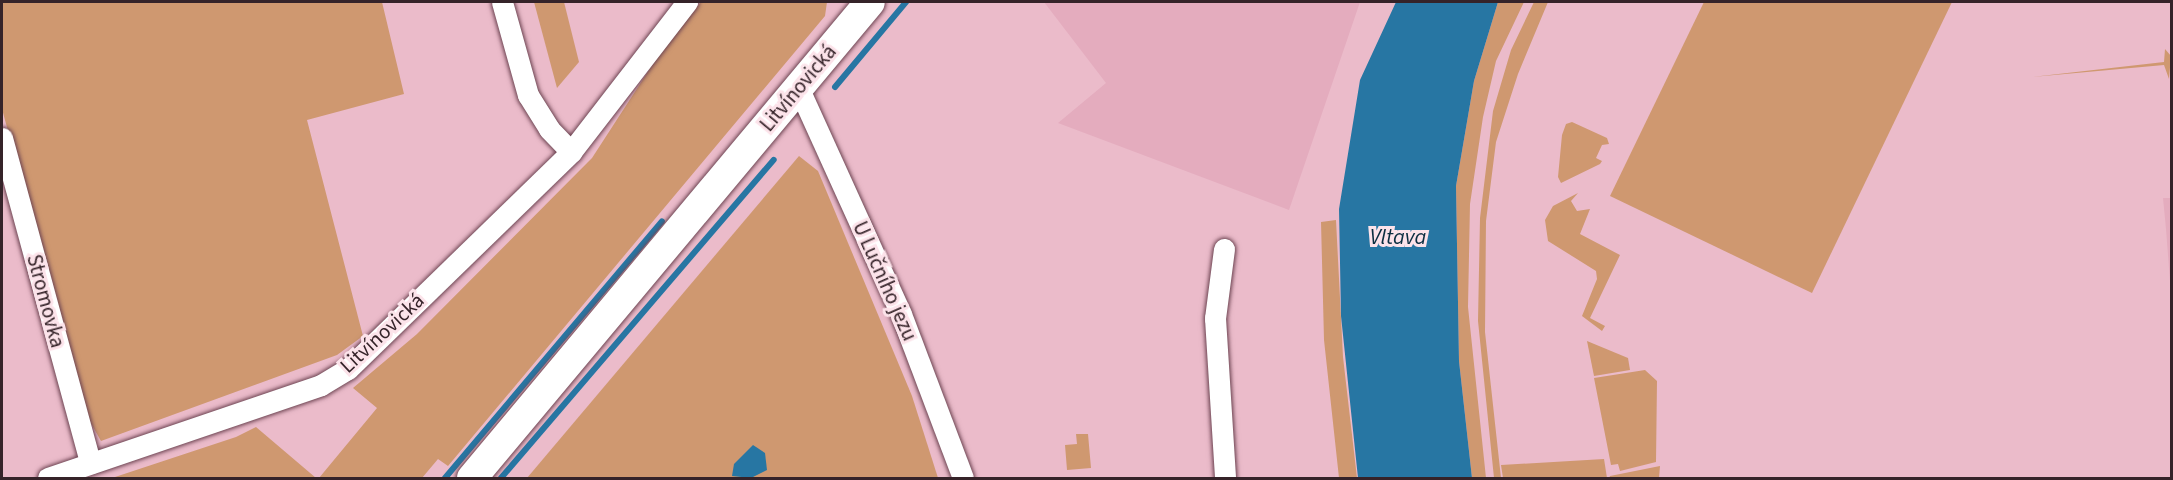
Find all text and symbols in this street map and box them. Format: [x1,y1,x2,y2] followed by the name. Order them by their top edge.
[754,39,842,137] street label: Litvínovická
[847,217,923,345] street label: U Lučního jezu
[1370,225,1426,251] water label: Vltava
[21,252,71,350] street label: Stromovka
[335,288,429,378] street label: Litvínovická

